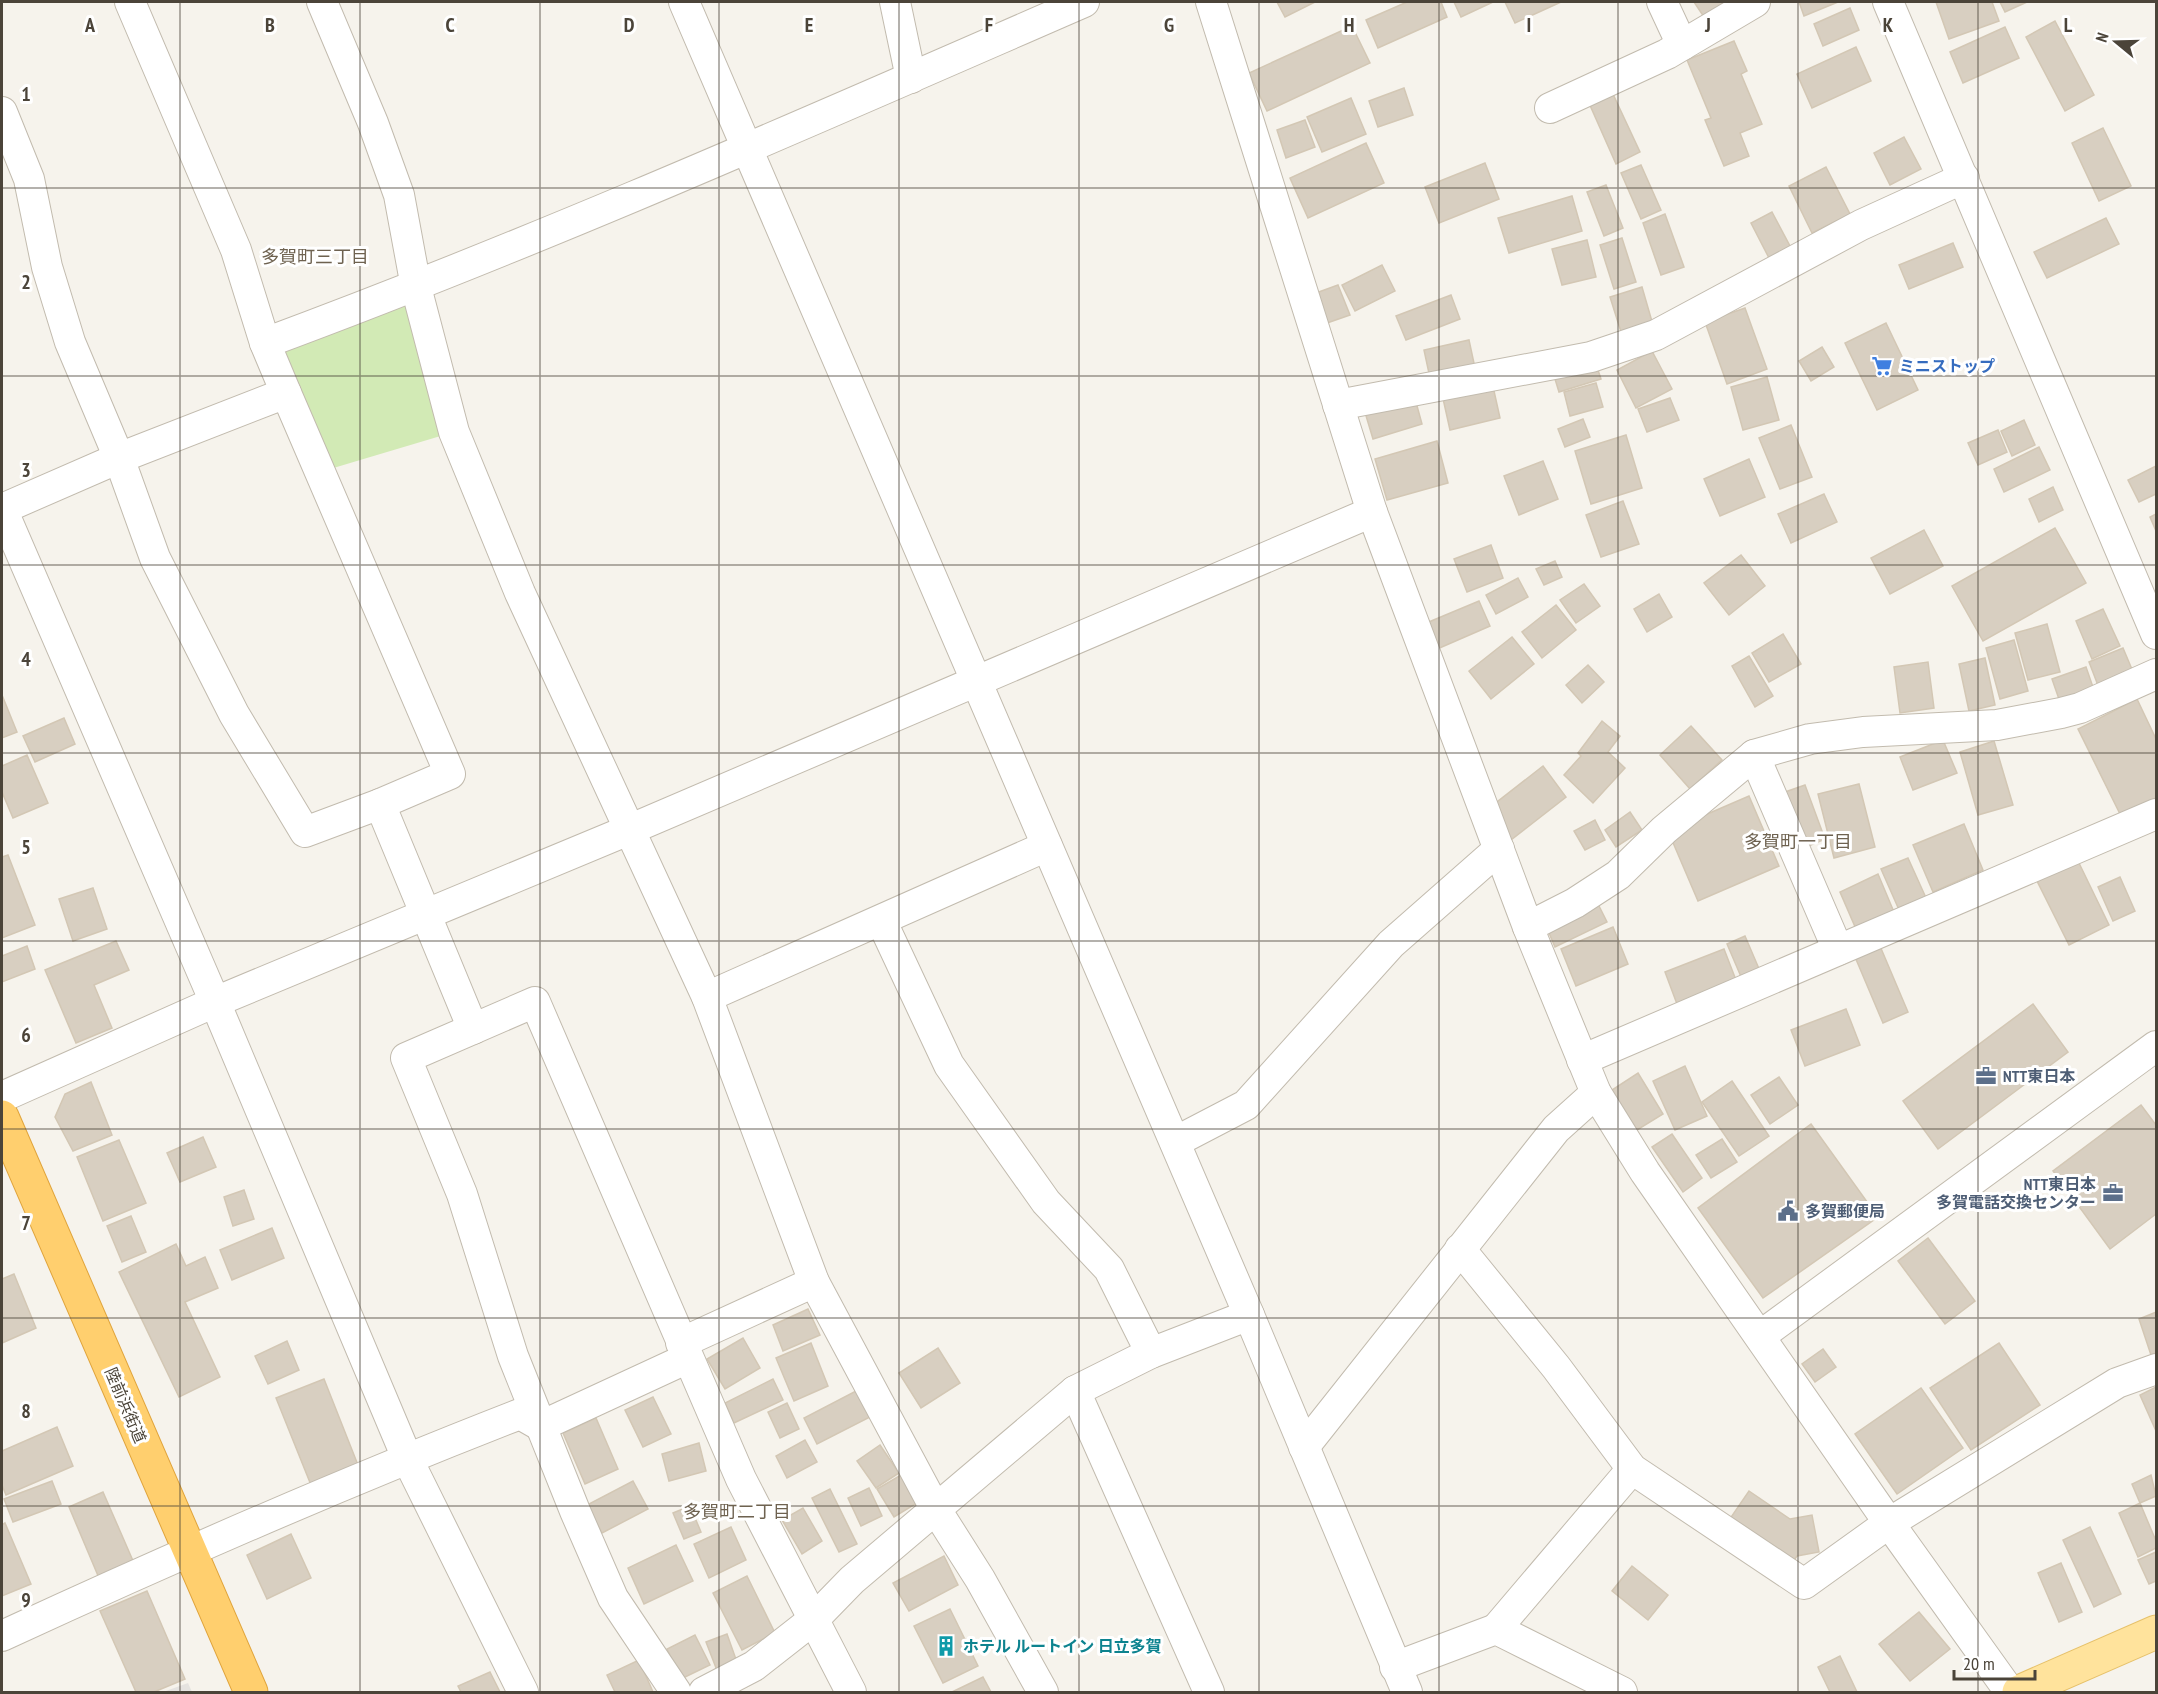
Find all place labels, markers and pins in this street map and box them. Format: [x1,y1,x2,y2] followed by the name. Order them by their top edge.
[1870,354,1894,378] supermarket icon: ミニストップ
[1899,356,1995,376] place label: ミニストップ
[1974,1064,1998,1088] office icon: NTT東日本
[2003,1066,2075,1086] place label: NTT東日本
[1936,1174,2096,1212] place label: NTT東日本 多賀電話交換センター
[2101,1181,2125,1205] office icon: NTT東日本 多賀電話交換センター
[1776,1199,1800,1223] public building icon: 多賀郵便局
[1805,1201,1885,1221] place label: 多賀郵便局
[934,1634,958,1658] building icon: ホテル ルートイン 日立多賀
[963,1636,1162,1656] place label: ホテル ルートイン 日立多賀

